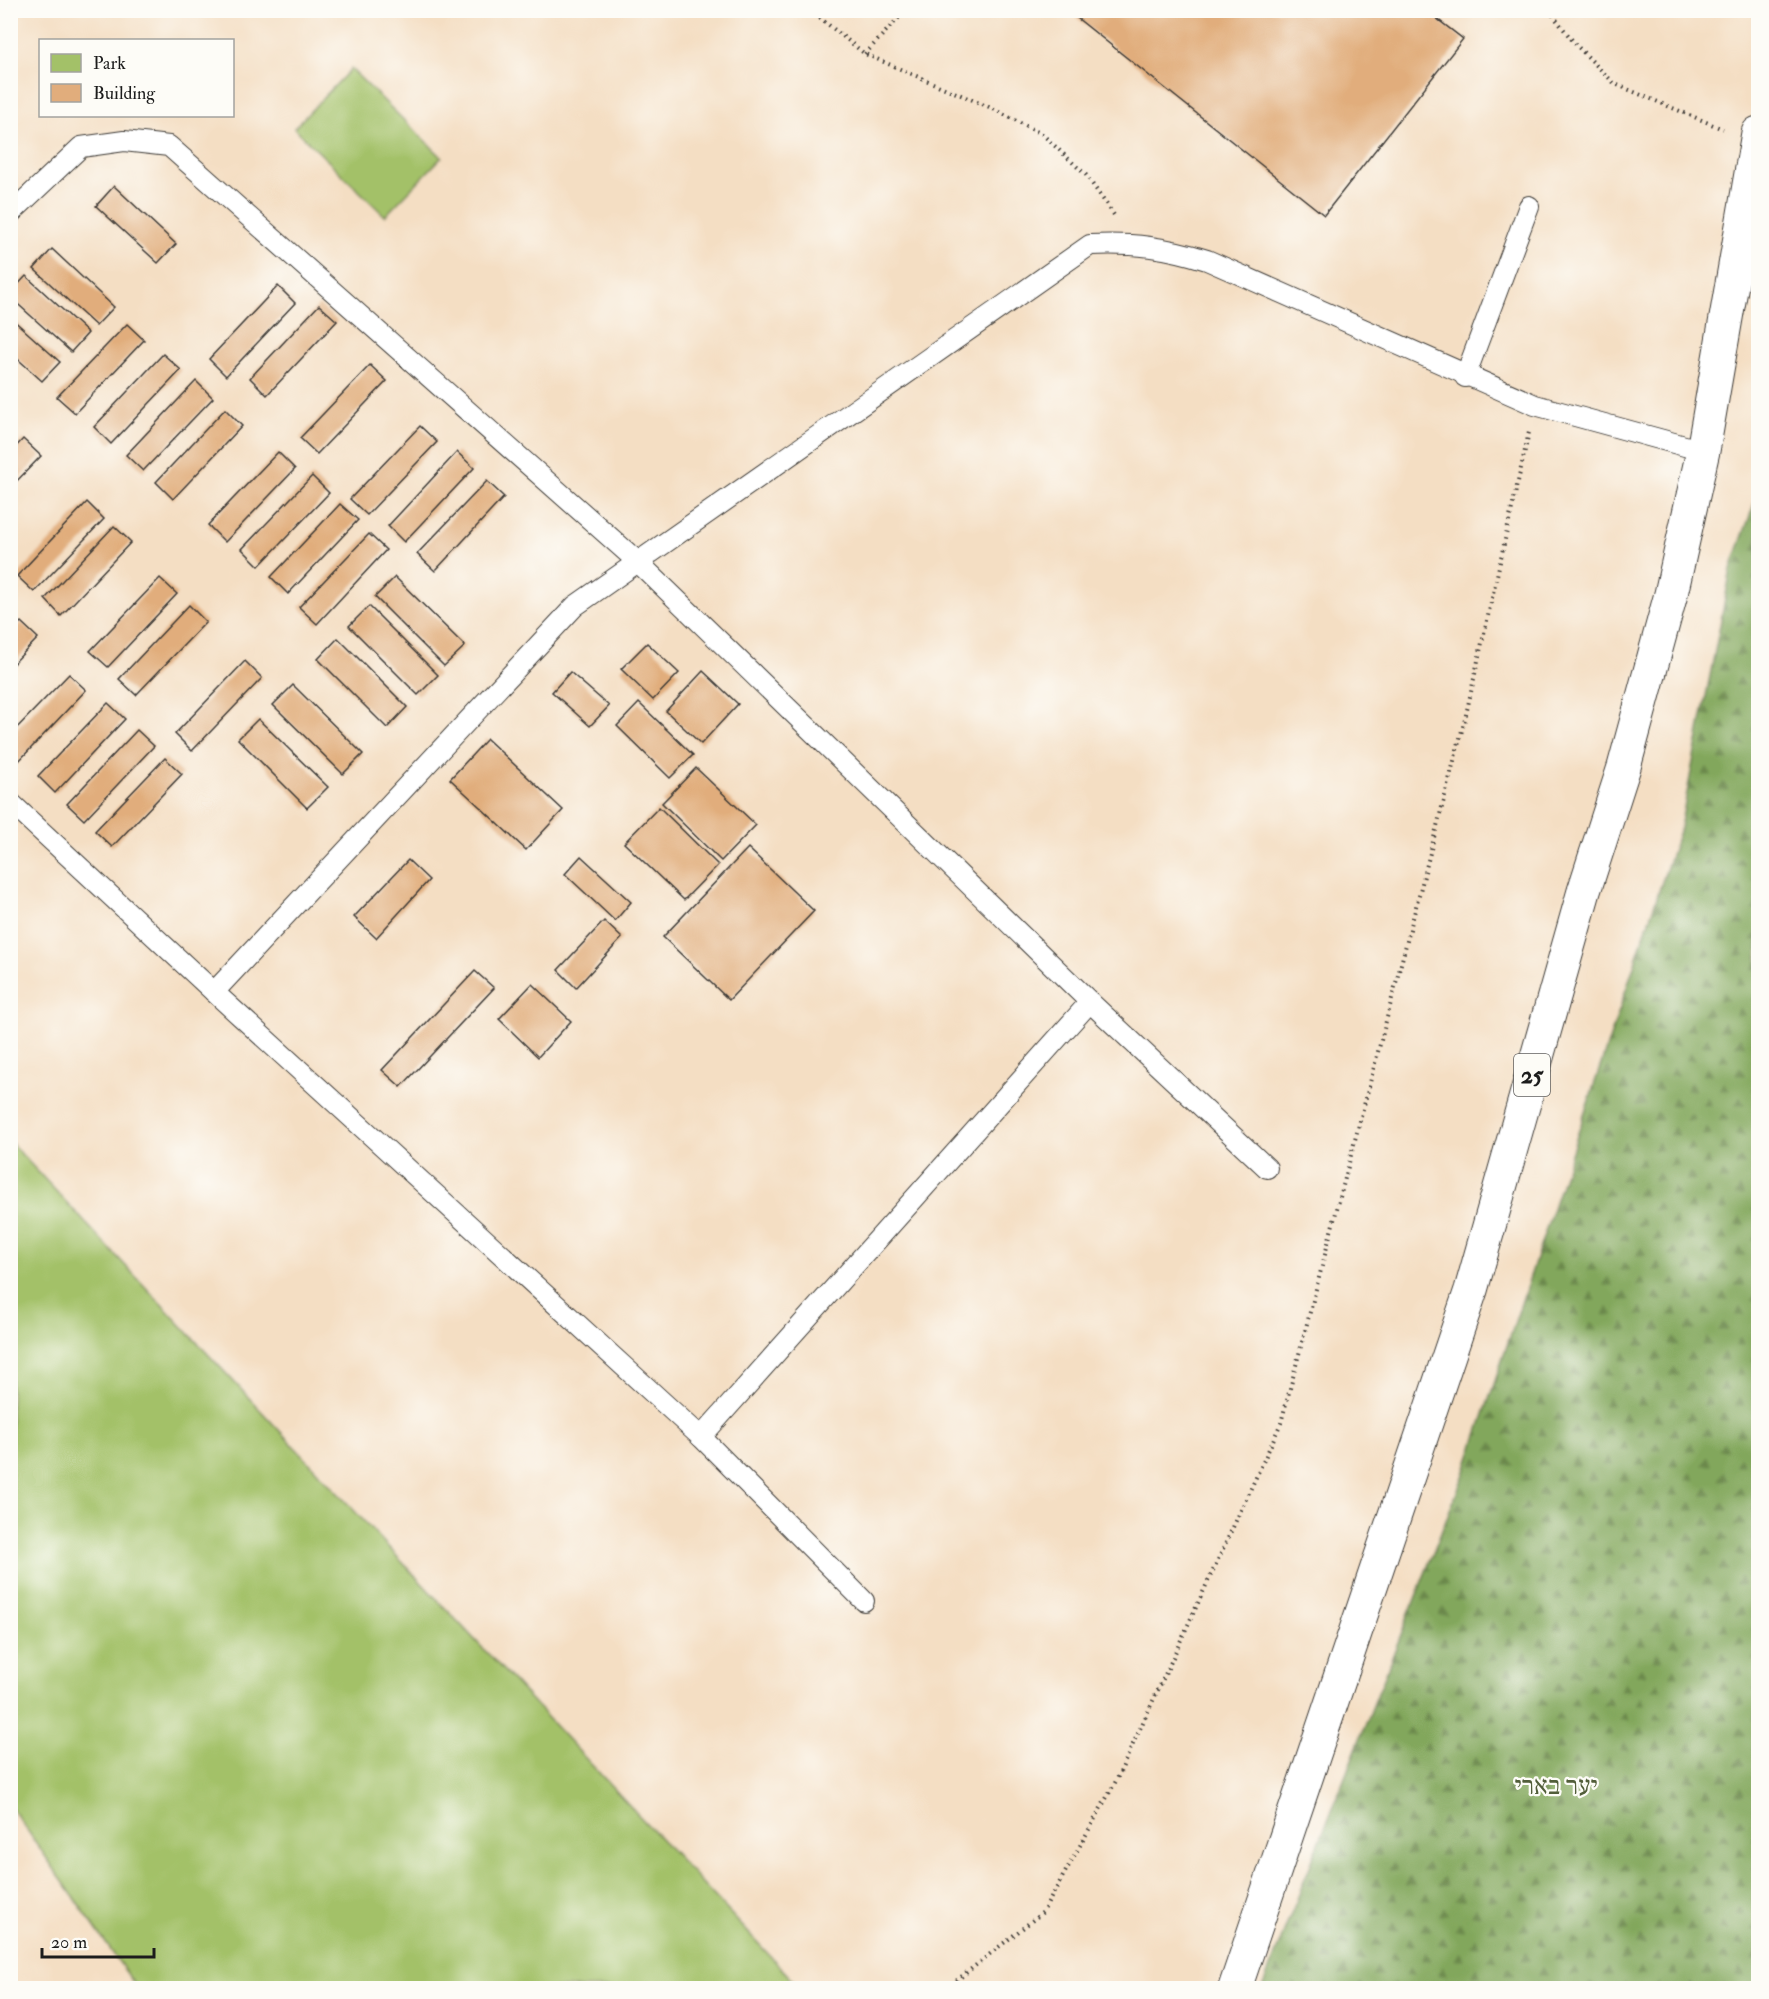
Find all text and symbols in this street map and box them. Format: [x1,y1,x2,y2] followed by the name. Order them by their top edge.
[39,39,234,117] legend
[93,52,126,75] text: Park
[93,82,156,105] text: Building
[1514,1054,1550,1096] road number: 25
[1514,1770,1598,1802] park label: יער בארי
[42,1921,154,1959] scale bar
[51,1931,87,1954] text: 20 m

